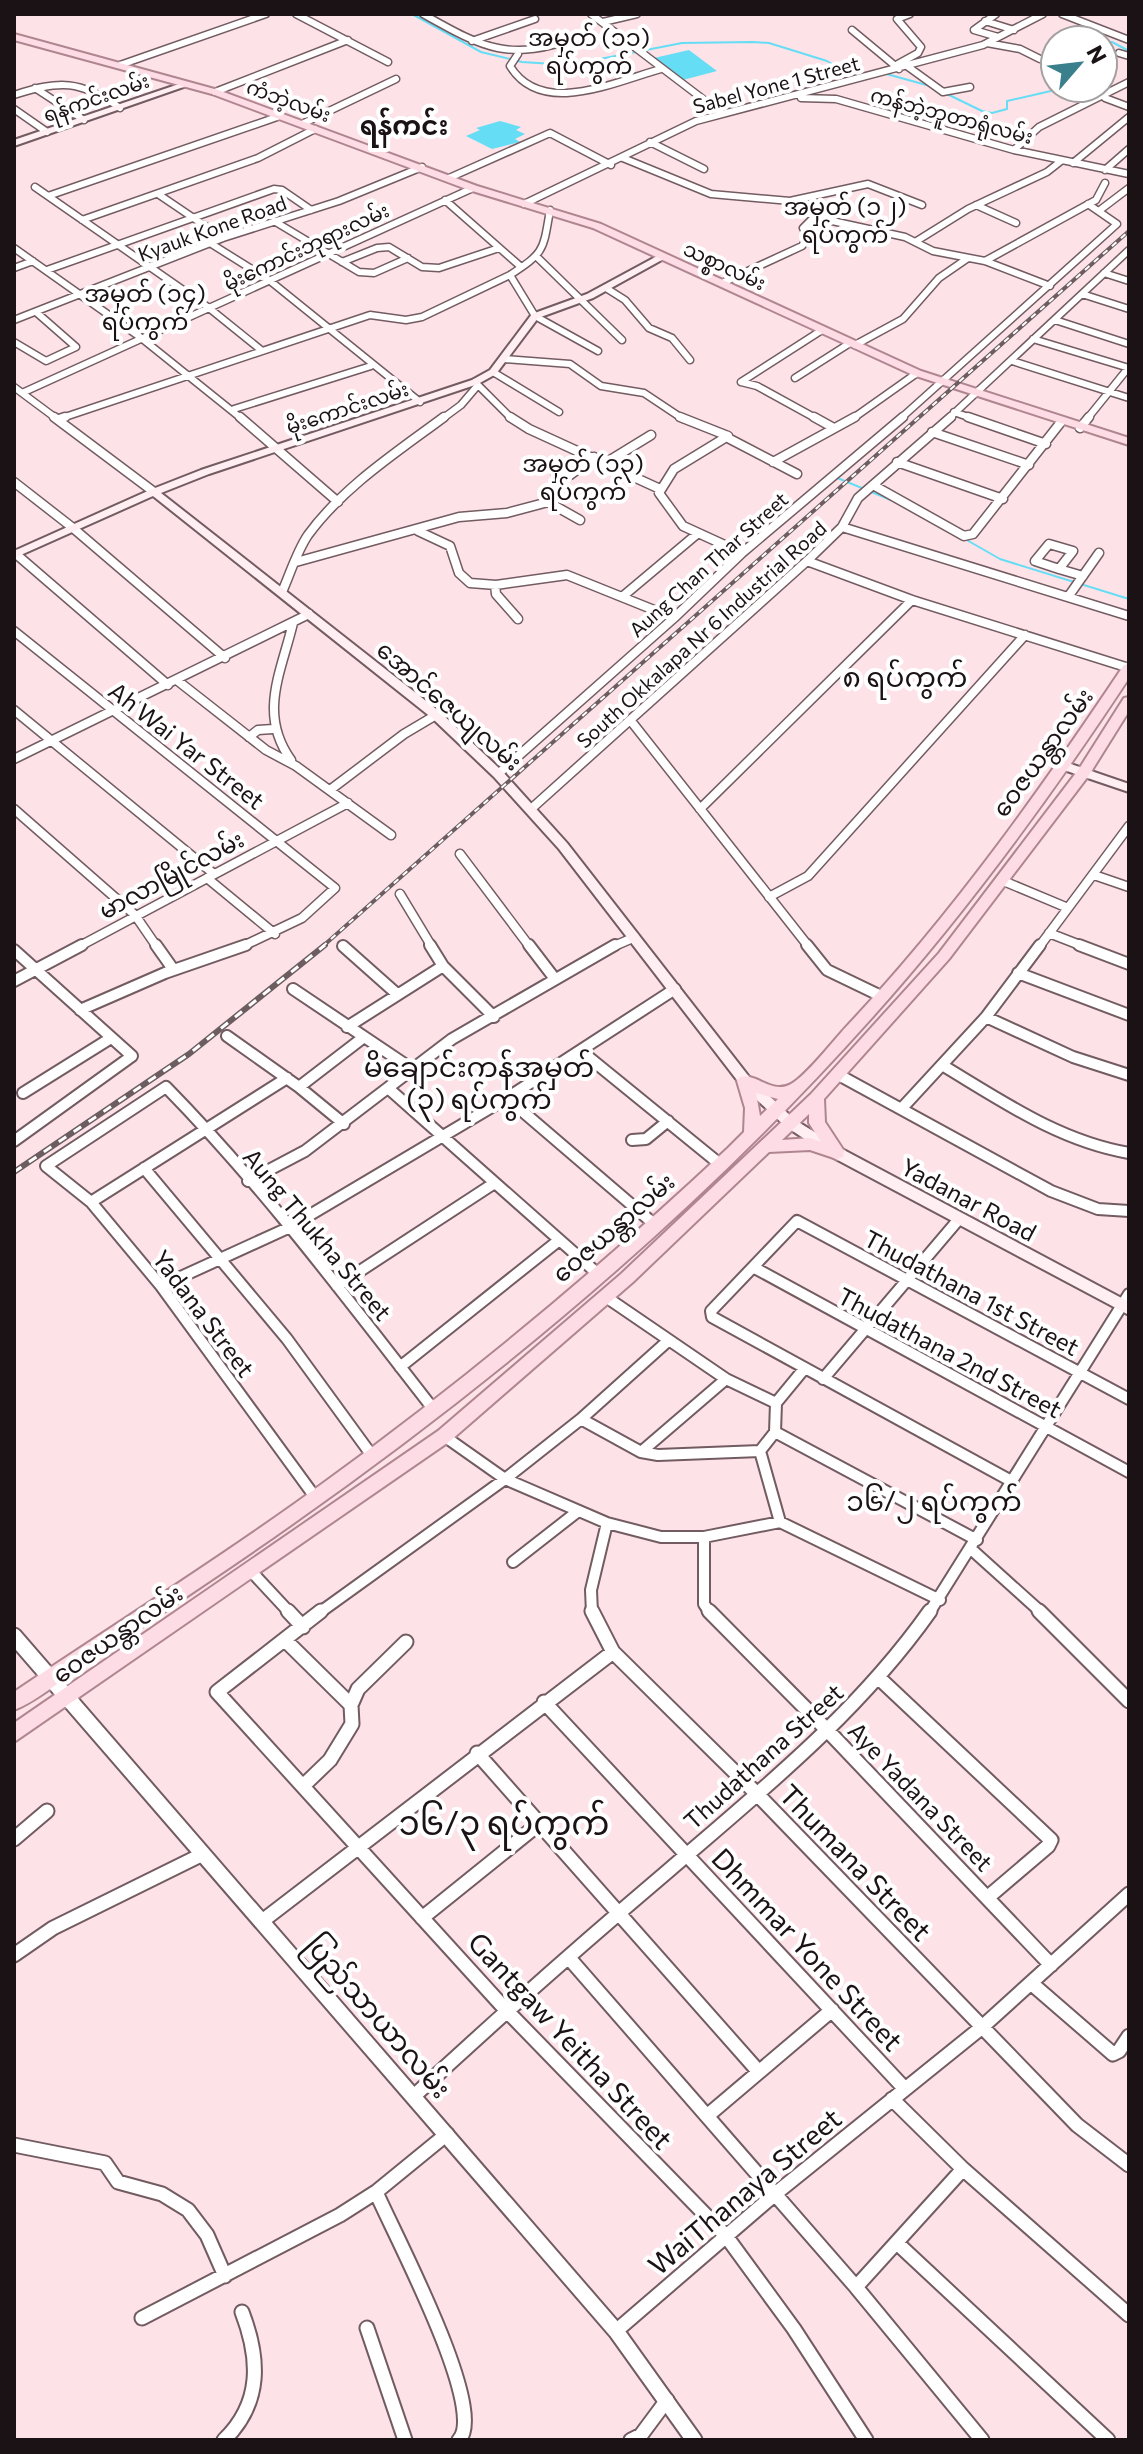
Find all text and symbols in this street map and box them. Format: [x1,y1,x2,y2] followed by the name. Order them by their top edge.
[528,22,650,85] district label: အမှတ် (၁၁) ရပ်ကွက်
[1039,24,1119,104] north arrow
[1081,41,1113,68] text: N
[690,50,862,118] street label: Sabel Yone 1 Street
[40,67,154,131] street label: ရန်ကင်းလမ်း
[243,73,335,129] street label: ကံဘဲ့လမ်း
[867,81,1036,154] street label: ကန်ဘဲ့ဘူတာရုံလမ်း
[360,107,448,148] district label: ရန်ကင်း
[134,190,290,266] street label: Kyauk Kone Road
[783,191,907,254] district label: အမှတ် (၁၂) ရပ်ကွက်
[219,196,395,300] street label: မိုးကောင်းဘုရားလမ်း
[678,235,770,299] street label: သစ္စာလမ်း
[84,278,206,341] district label: အမှတ် (၁၄) ရပ်ကွက်
[282,375,413,444] street label: မိုးကောင်းလမ်း
[522,448,644,511] district label: အမှတ် (၁၃) ရပ်ကွက်
[624,487,792,641] street label: Aung Chan Thar Street
[571,515,831,753] street label: South Okkalapa Nr 6 Industrial Road
[368,634,529,780] street label: အောင်ဇေယျလမ်း
[843,659,967,700] district label: ၈ ရပ်ကွက်
[104,675,271,815] street label: Ah Wai Yar Street
[986,682,1103,826] street label: ဝေဇယန္တာလမ်း
[93,824,251,930] street label: မာလာမြိုင်လမ်း
[364,1049,594,1122] district label: မိချောင်းကန်အမှတ် (၃) ရပ်ကွက်
[238,1142,398,1326] street label: Aung Thukha Street
[897,1151,1041,1247] street label: Yadanar Road
[546,1166,684,1292] street label: ဝေဇယန္တာလမ်း
[860,1223,1085,1361] street label: Thudathana 1st Street
[147,1244,261,1382] street label: Yadana Street
[833,1281,1067,1423] street label: Thudathana 2nd Street
[846,1483,1022,1524] district label: ၁၆/၂ ရပ်ကွက်
[46,1578,191,1693] street label: ဝေဇယန္တာလမ်း
[678,1677,849,1835] street label: Thudathana Street
[843,1715,1000,1877] street label: Aye Yadana Street
[773,1777,939,1947] street label: Thumana Street
[398,1799,610,1851] district label: ၁၆/၃ ရပ်ကွက်
[705,1841,911,2057] street label: Dhmmar Yone Street
[462,1925,680,2155] street label: Gantgaw Yeitha Street
[294,1927,459,2109] street label: ပြည်သာယာလမ်း
[641,2100,847,2282] street label: WaiThanaya Street

